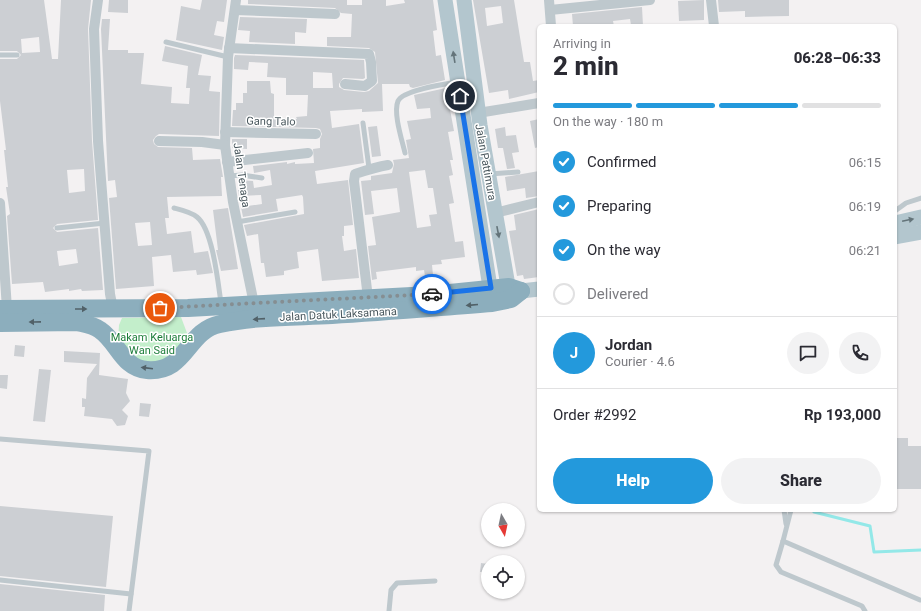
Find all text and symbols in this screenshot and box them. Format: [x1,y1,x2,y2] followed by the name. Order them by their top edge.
[553,36,611,51] text: Arriving in
[794,49,881,67] text: 06:28–06:33
[451,51,457,63] one-way arrow
[553,51,619,81] text: 2 min
[443,79,477,113] pin
[449,85,471,107] icon: home
[553,114,663,129] text: On the way · 180 m
[246,115,296,128] street label: Gang Talo
[472,123,499,201] street label: Jalan Pattimura
[231,142,252,208] street label: Jalan Tenaga
[553,151,575,173] icon: check
[587,153,657,171] text: Confirmed
[849,155,881,170] text: 06:15
[553,195,575,217] icon: check
[587,197,651,215] text: Preparing
[849,199,881,214] text: 06:19
[902,217,914,223] one-way arrow
[495,226,501,239] one-way arrow
[553,239,575,261] icon: check
[587,241,661,259] text: On the way
[849,243,881,258] text: 06:21
[412,274,452,314] courier
[421,283,443,305] icon: car
[587,285,649,303] text: Delivered
[143,291,177,325] pin
[149,297,171,319] icon: bag
[466,301,478,308] one-way arrow
[279,305,397,324] street label: Jalan Datuk Laksamana
[75,306,88,312] one-way arrow
[253,316,265,323] one-way arrow
[29,319,41,326] one-way arrow
[111,331,193,357] park label: Makam Keluarga Wan Said
[787,332,829,374] button: chat
[839,332,881,374] button: phone
[605,336,652,354] text: Jordan
[570,344,578,362] text: J
[605,354,675,369] text: Courier · 4.6
[141,365,153,372] one-way arrow
[553,406,636,424] text: Order #2992
[804,406,881,424] text: Rp 193,000
[553,458,713,504] button: Help
[721,458,881,504] button: Share
[481,503,525,547] north arrow
[481,503,525,599] map controls
[481,555,525,599] button: locate

